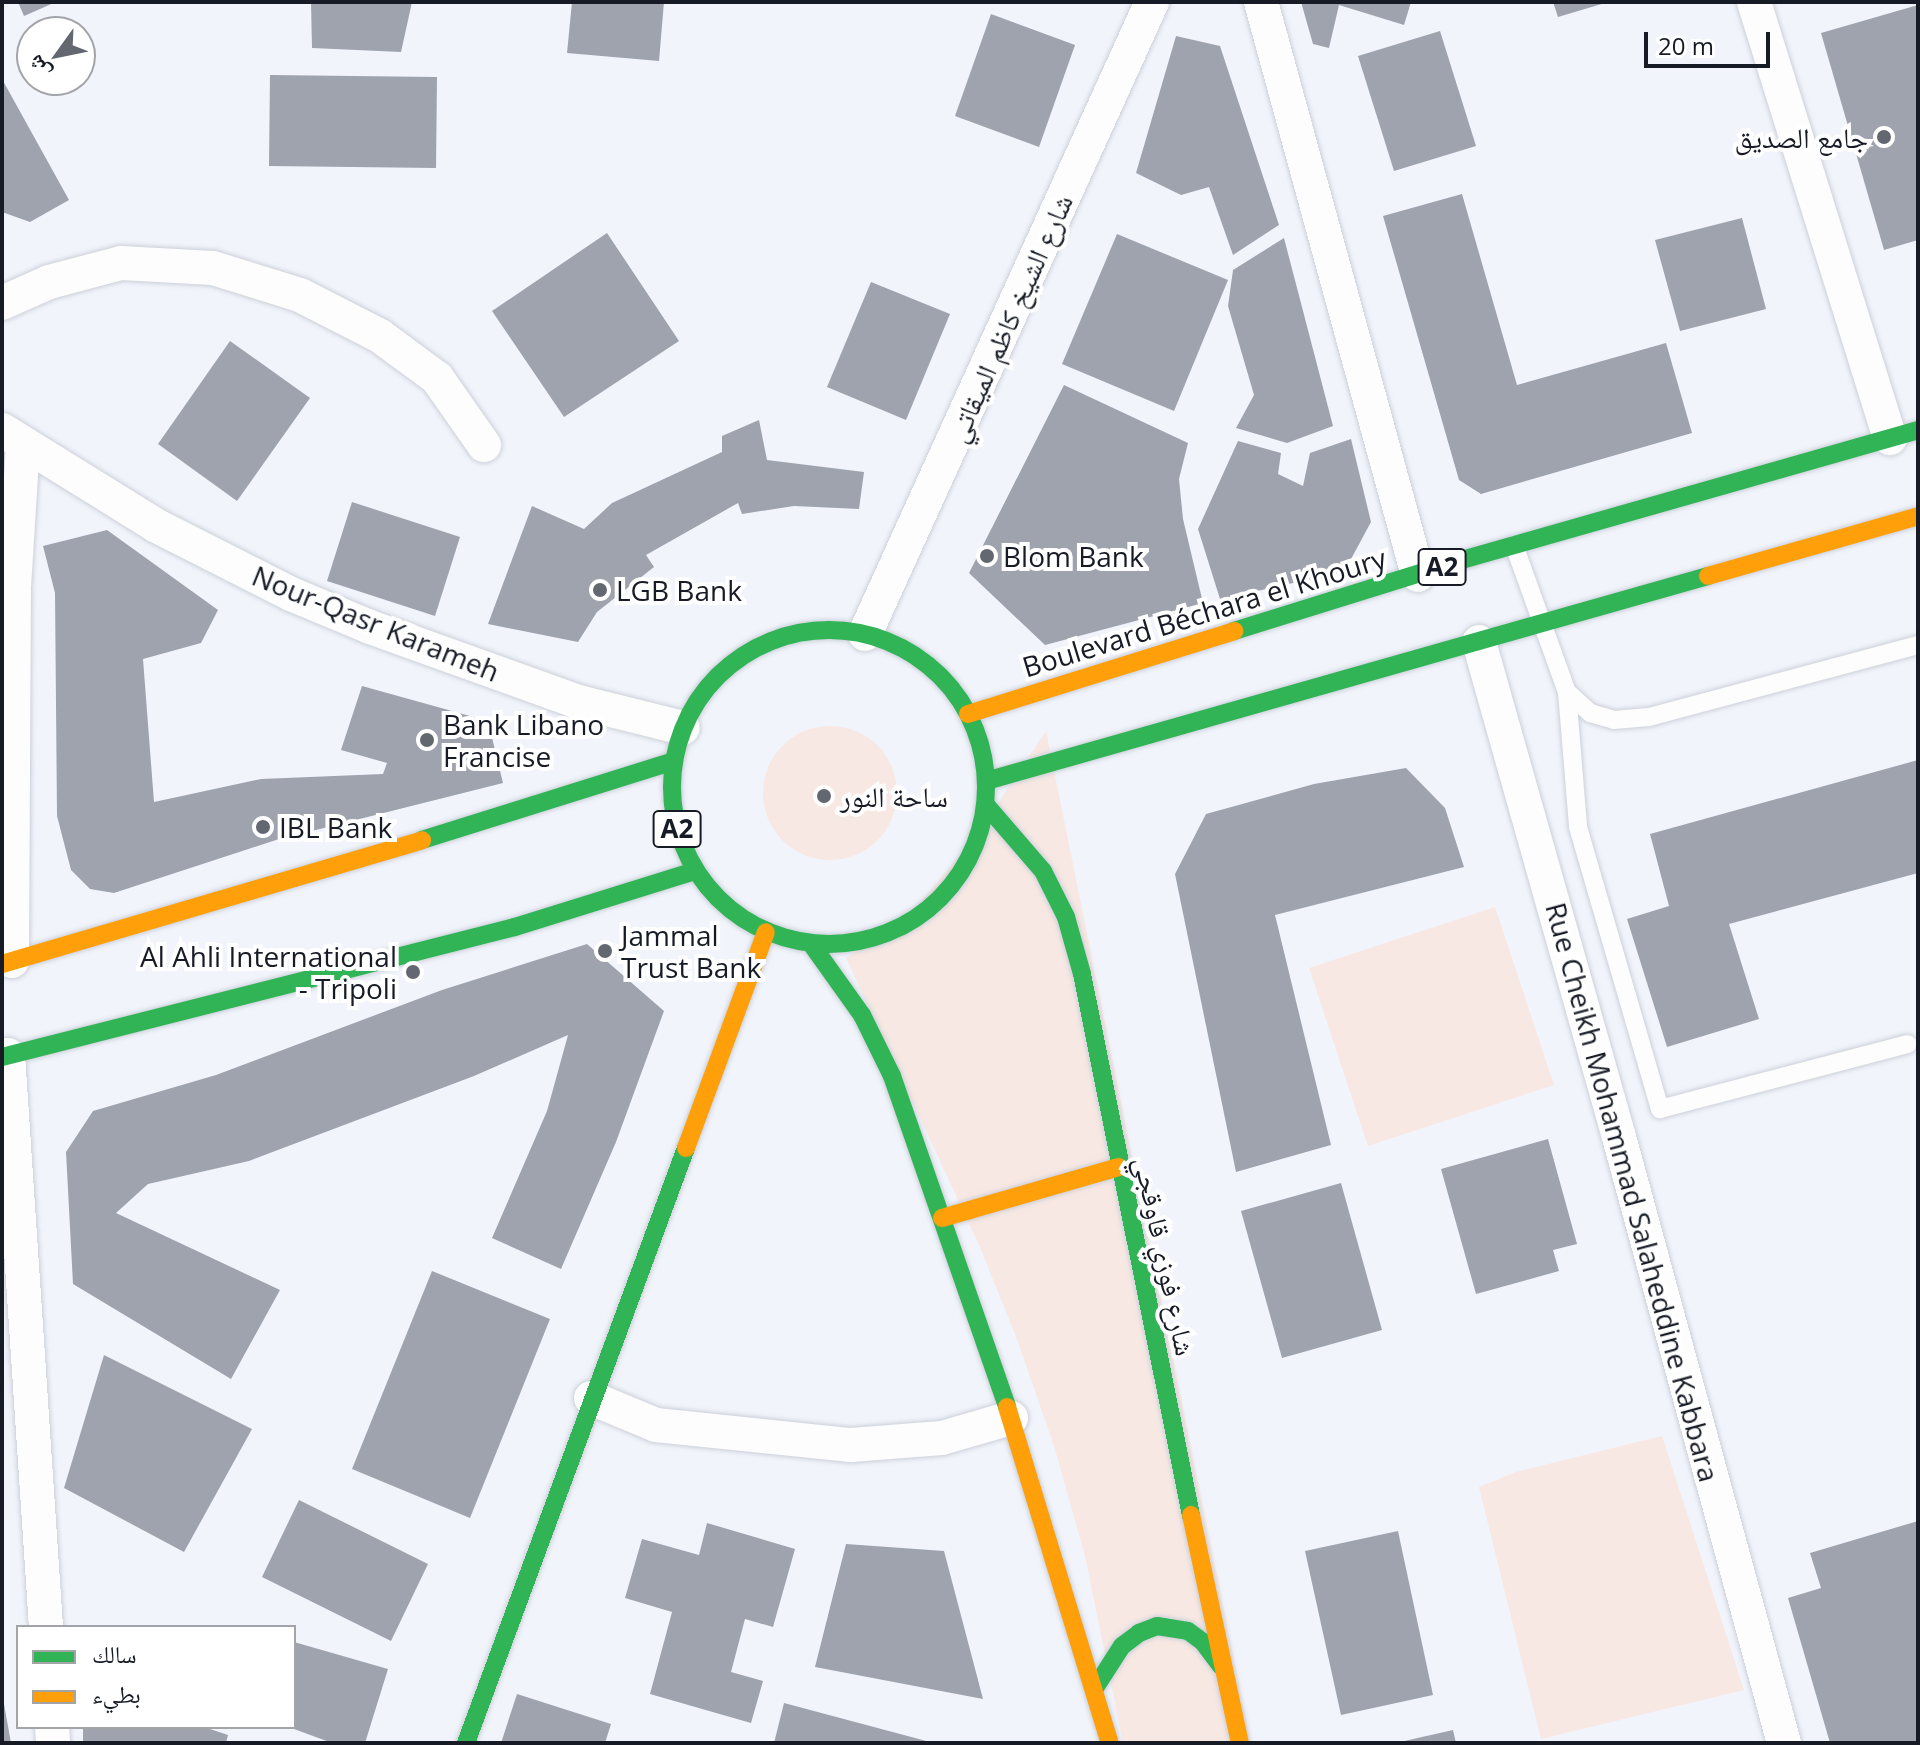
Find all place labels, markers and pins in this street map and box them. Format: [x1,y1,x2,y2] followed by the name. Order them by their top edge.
[1734,120,1868,154] place label: جامع الصديق
[1875,128,1893,146] marker: جامع الصديق
[1003,539,1144,573] place label: Blom Bank
[978,547,996,565] marker: Blom Bank
[616,573,742,607] place label: LGB Bank
[591,581,609,599] marker: LGB Bank
[443,707,604,773] place label: Bank Libano Francise
[418,731,436,749] marker: Bank Libano Francise
[840,779,948,813] place label: ساحة النور
[815,787,833,805] marker: ساحة النور
[279,810,392,844] place label: IBL Bank
[254,818,272,836] marker: IBL Bank
[621,918,761,984] place label: Jammal Trust Bank
[140,939,397,1005] place label: Al Ahli International - Tripoli
[596,942,614,960] marker: Jammal Trust Bank
[404,963,422,981] marker: Al Ahli International - Tripoli

